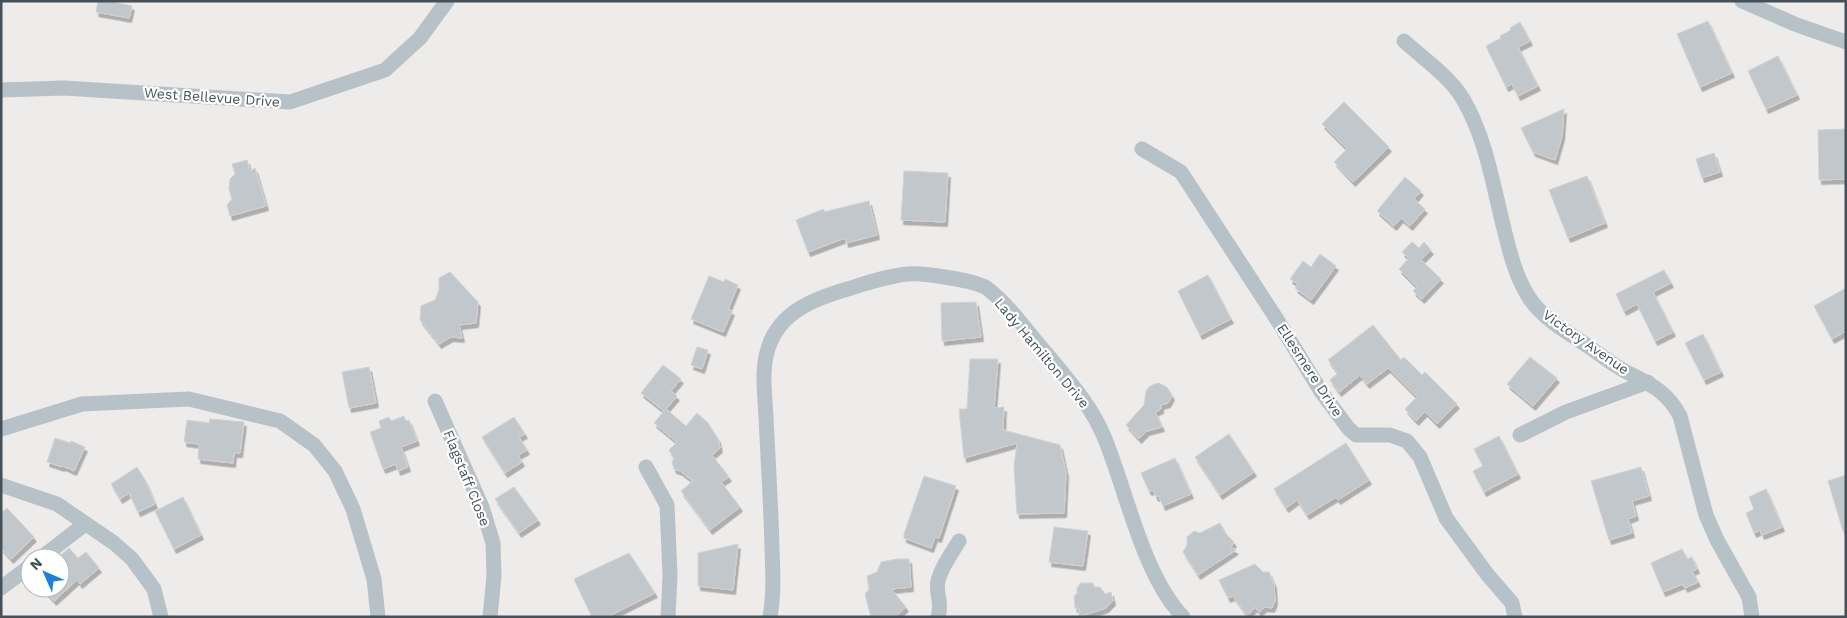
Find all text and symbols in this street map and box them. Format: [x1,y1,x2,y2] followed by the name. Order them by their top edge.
[143,84,281,110] street label: West Bellevue Drive
[991,295,1093,411] street label: Lady Hamilton Drive
[1540,306,1632,378] street label: Victory Avenue
[1274,321,1346,419] street label: Ellesmere Drive
[440,428,494,528] street label: Flagstaff Close
[20,548,70,598] north arrow
[26,554,45,573] text: N

